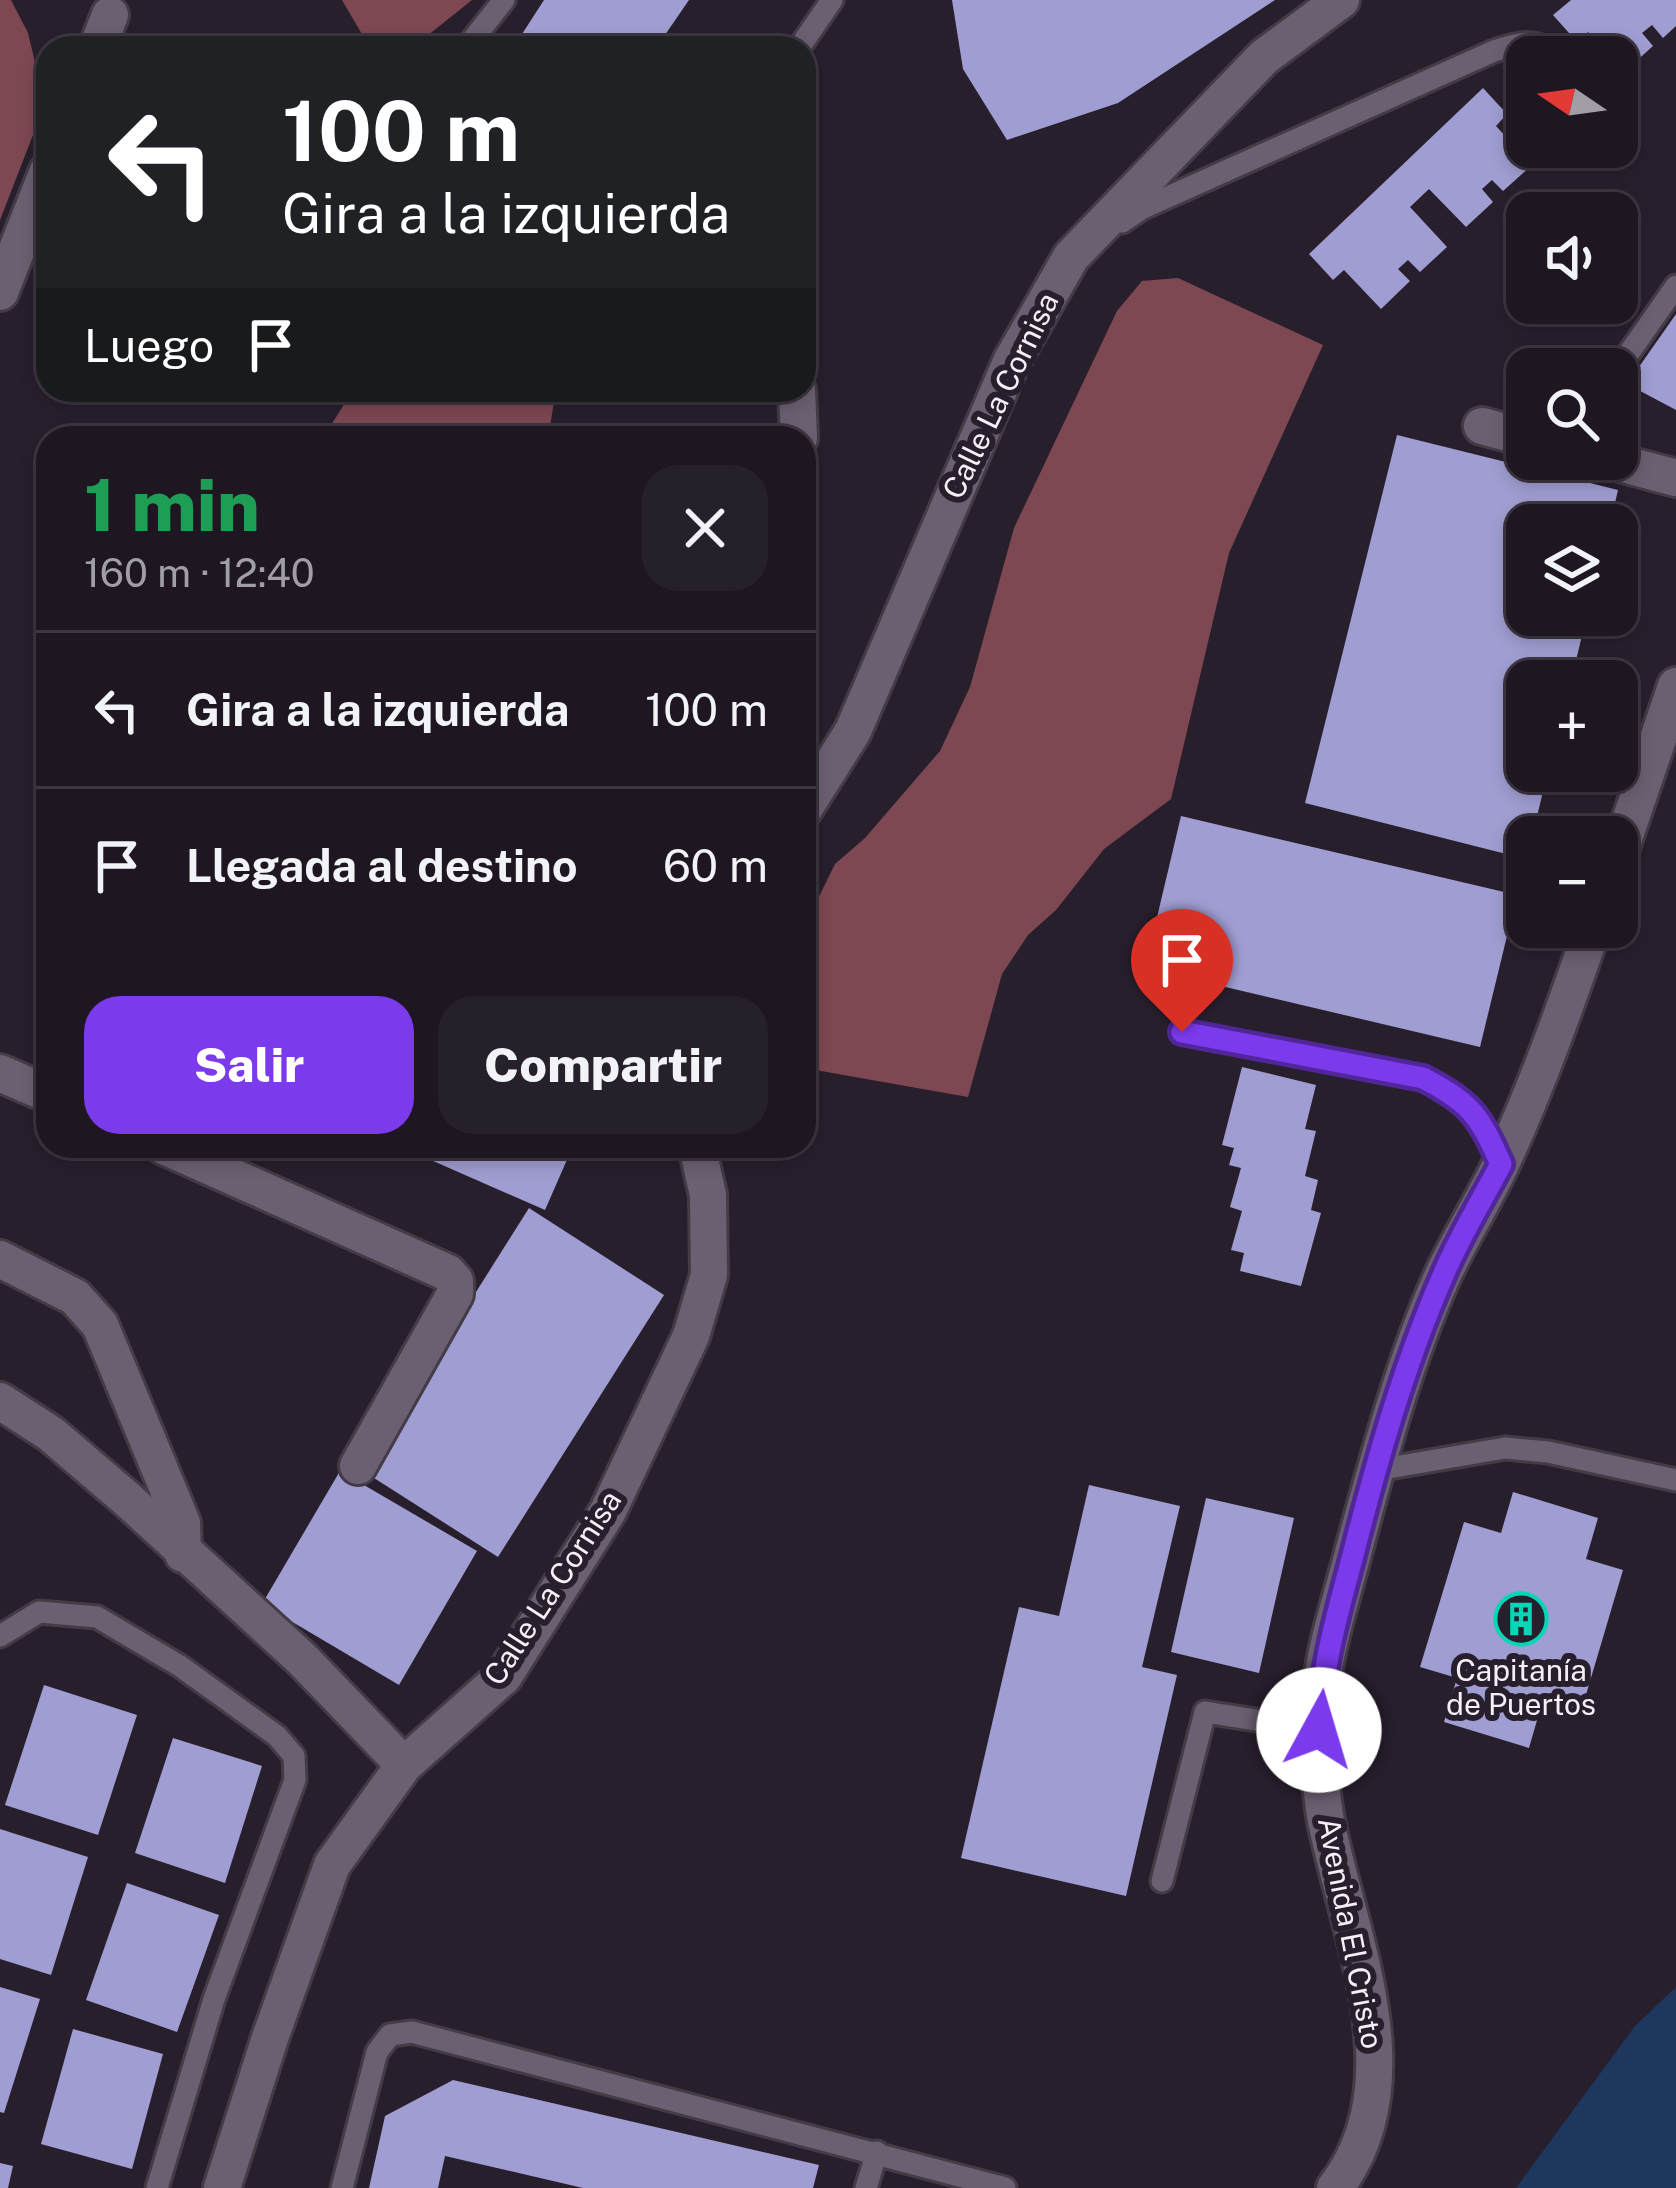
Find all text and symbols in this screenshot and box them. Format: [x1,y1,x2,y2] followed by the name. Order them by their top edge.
[1506,36,1638,168] north arrow
[1506,36,1638,948] map controls
[282,81,520,180] text: 100 m
[84,84,240,240] icon: left
[282,182,730,245] text: Gira a la izquierda
[1506,192,1638,324] button: sound
[935,287,1066,504] street label: Calle La Cornisa
[238,312,304,378] icon: arrive
[84,319,214,372] text: Luego
[1506,348,1638,480] button: search
[84,463,260,547] text: 1 min
[642,465,768,591] button: close
[1506,504,1638,636] button: layers
[84,550,315,596] text: 160 m · 12:40
[1506,660,1638,792] button: +
[84,677,150,743] icon: left
[186,683,569,736] text: Gira a la izquierda
[645,683,768,736] text: 100 m
[1506,816,1638,948] button: −
[84,833,150,899] icon: arrive
[186,839,578,892] text: Llegada al destino
[663,839,768,892] text: 60 m
[1131,909,1233,1032] pin
[1149,927,1215,993] icon: arrive
[84,996,414,1134] button: Salir
[438,996,768,1134] button: Compartir
[476,1483,628,1691] street label: Calle La Cornisa
[1493,1591,1549,1647] building icon: Capitanía de Puertos
[1446,1652,1596,1722] place label: Capitanía de Puertos
[1256,1667,1382,1793] position arrow
[1311,1814,1391,2052] street label: Avenida El Cristo

